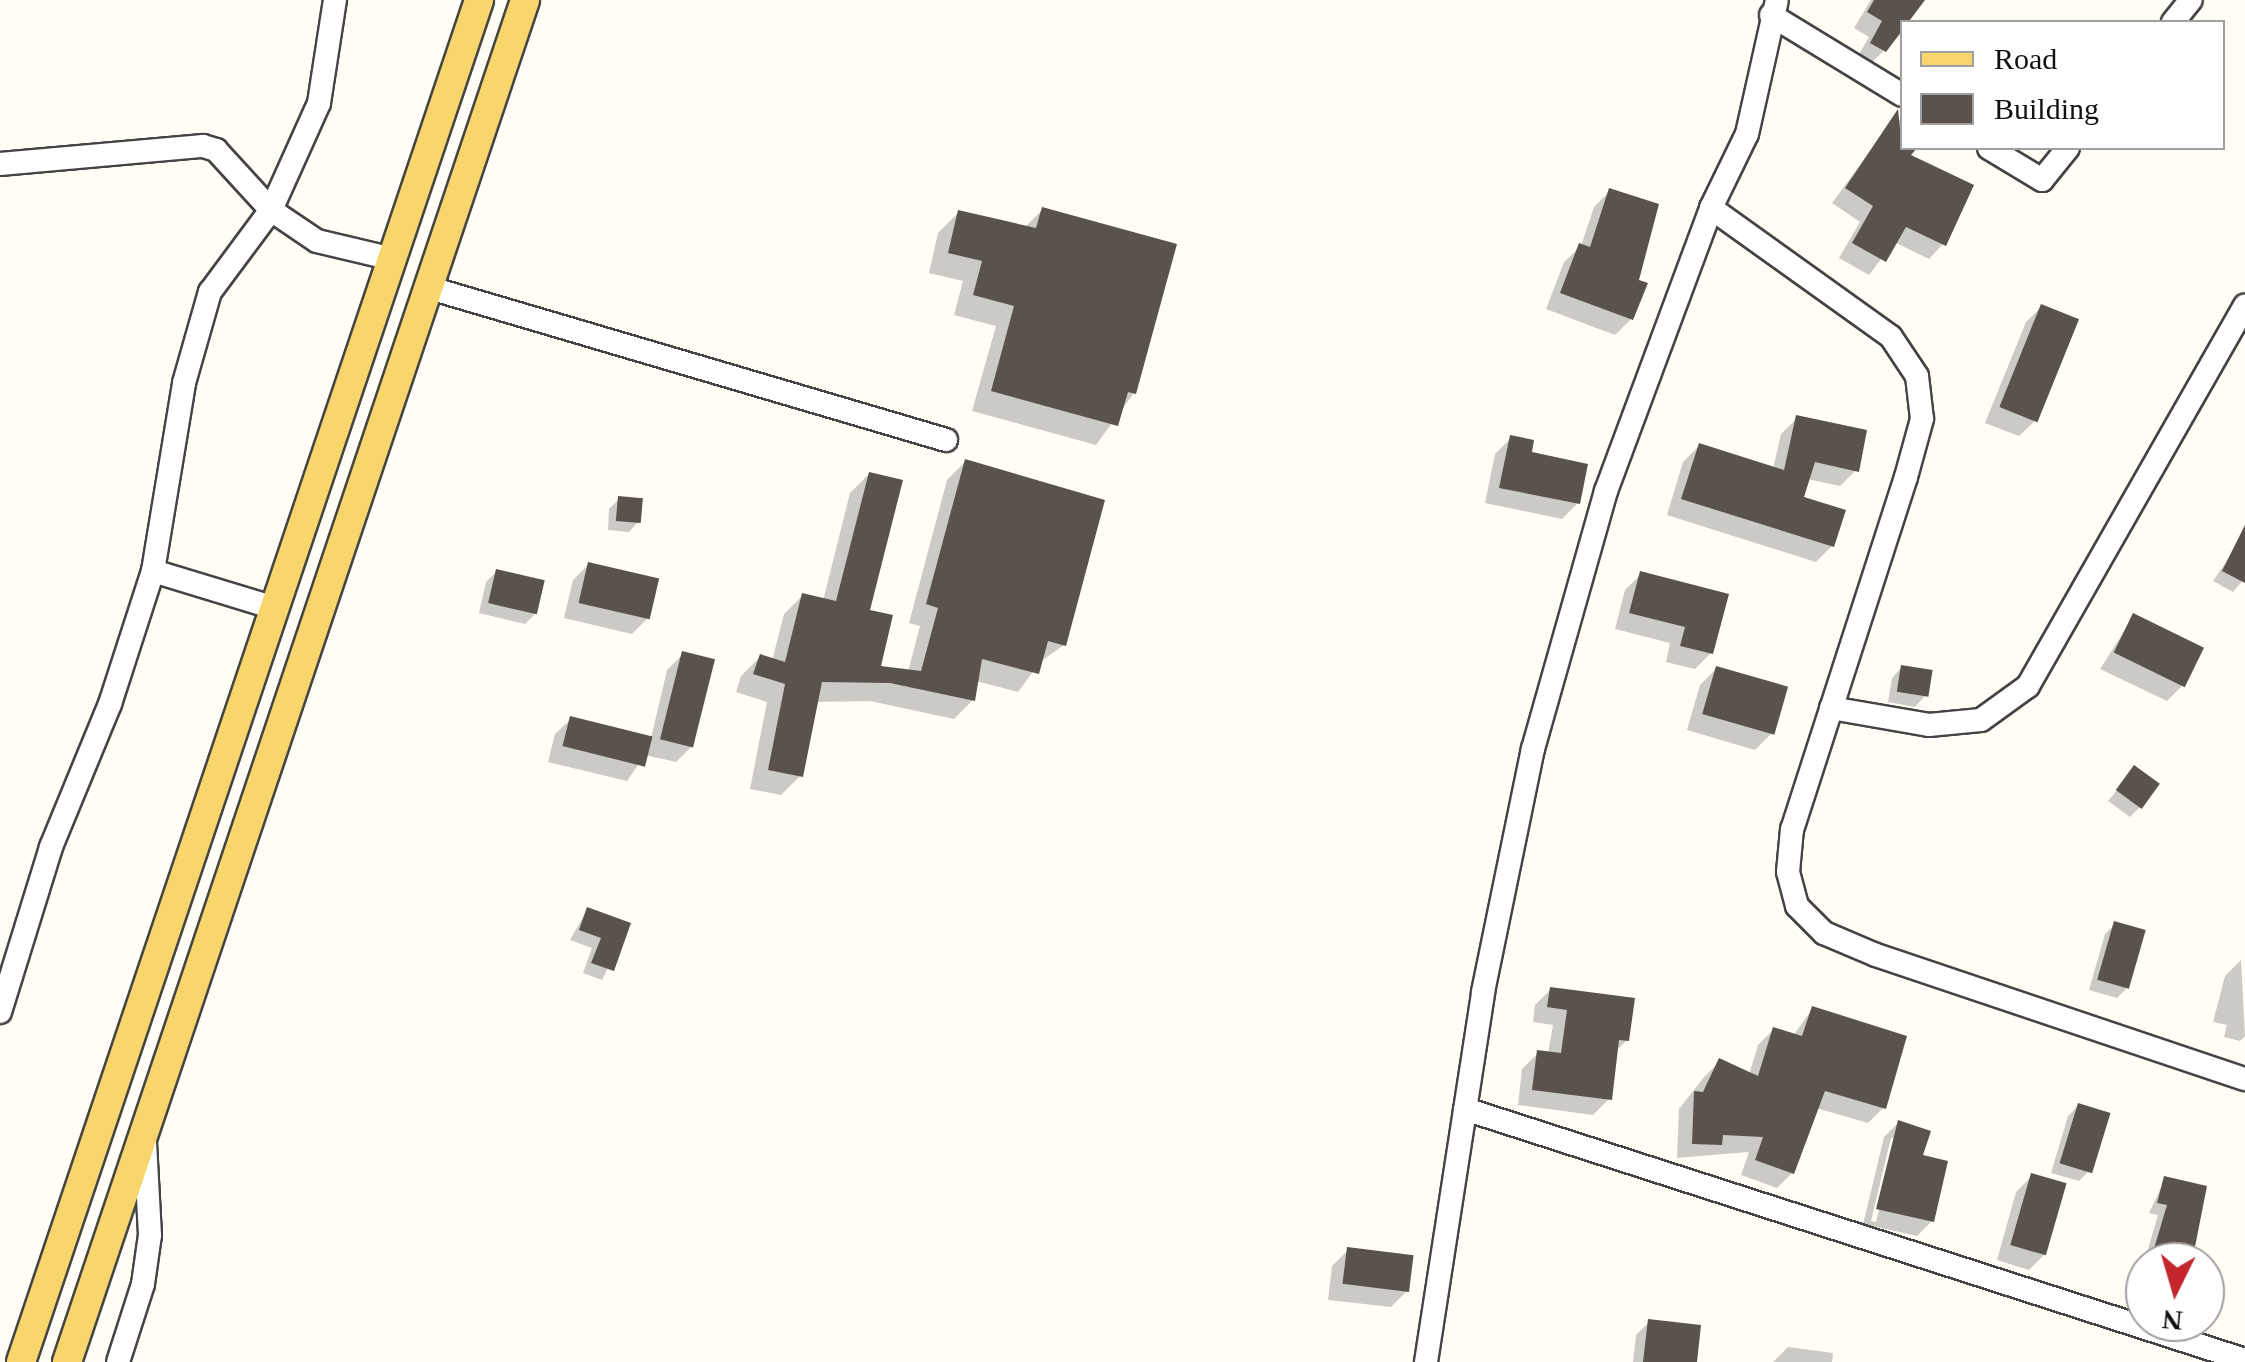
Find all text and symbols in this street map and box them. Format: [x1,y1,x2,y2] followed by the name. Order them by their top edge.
[1900,20,2225,150] legend
[1994,42,2057,75] text: Road
[1994,92,2099,125] text: Building
[2125,1242,2225,1342] north arrow
[2161,1304,2184,1337] text: N

